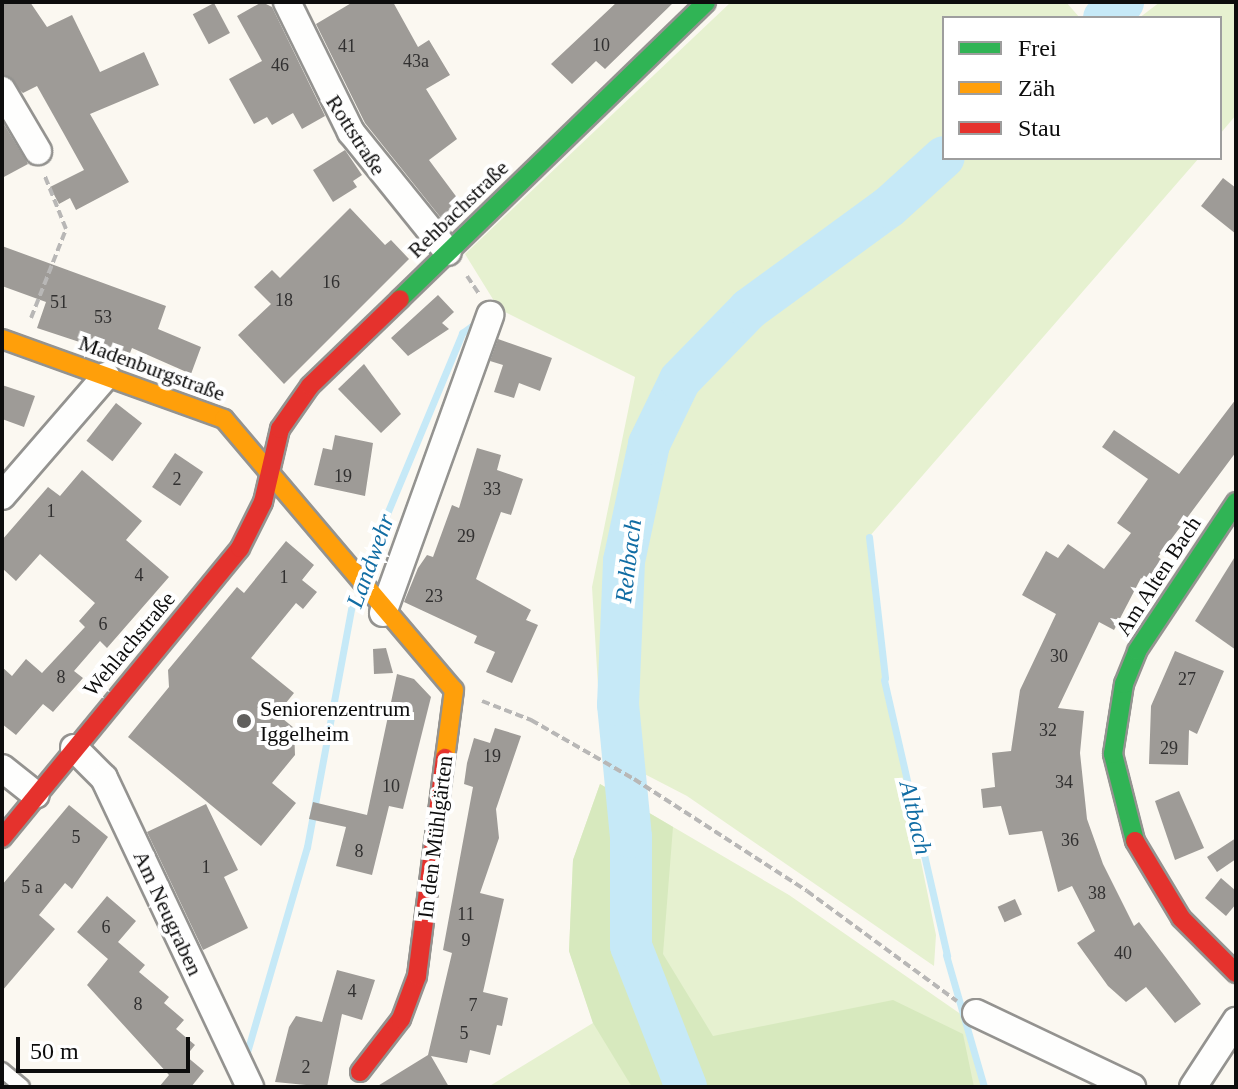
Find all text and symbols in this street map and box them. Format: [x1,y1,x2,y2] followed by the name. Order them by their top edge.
[942,16,1222,160] legend
[592,34,610,56] house number: 10
[338,35,356,57] house number: 41
[1018,35,1057,61] text: Frei
[403,50,429,72] house number: 43a
[271,54,289,76] house number: 46
[1018,75,1055,101] text: Zäh
[320,90,392,180] street label: Rottstraße
[1018,115,1061,141] text: Stau
[402,155,514,263] street label: Rehbachstraße
[322,271,340,293] house number: 16
[275,289,293,311] house number: 18
[50,291,68,313] house number: 51
[94,306,112,328] house number: 53
[75,329,229,407] street label: Madenburgstraße
[334,465,352,487] house number: 19
[172,468,182,490] house number: 2
[483,478,501,500] house number: 33
[46,500,56,522] house number: 1
[341,510,401,612] water label: Landwehr
[1109,511,1207,641] street label: Am Alten Bach
[610,518,648,604] water label: Rehbach
[457,525,475,547] house number: 29
[134,564,144,586] house number: 4
[280,566,288,588] house number: 1
[425,585,443,607] house number: 23
[77,586,181,702] street label: Wehlachstraße
[98,613,108,635] house number: 6
[1050,645,1068,667] house number: 30
[56,666,66,688] house number: 8
[1178,668,1196,690] house number: 27
[260,695,410,746] place label: Seniorenzentrum Iggelheim
[235,712,253,730] marker: Seniorenzentrum Iggelheim
[1039,719,1057,741] house number: 32
[1160,737,1178,759] house number: 29
[483,745,501,767] house number: 19
[412,754,458,920] street label: In den Mühlgärten
[1055,771,1073,793] house number: 34
[382,775,400,797] house number: 10
[893,778,937,858] water label: Altbach
[72,826,80,848] house number: 5
[1061,829,1079,851] house number: 36
[354,840,364,862] house number: 8
[128,846,208,980] street label: Am Neugraben
[202,856,210,878] house number: 1
[21,876,43,898] house number: 5 a
[1088,882,1106,904] house number: 38
[457,903,475,925] house number: 11
[102,916,110,938] house number: 6
[462,929,470,951] house number: 9
[1114,942,1132,964] house number: 40
[348,980,356,1002] house number: 4
[134,993,142,1015] house number: 8
[468,994,478,1016] house number: 7
[20,1021,194,1071] scale bar
[460,1022,468,1044] house number: 5
[30,1038,79,1064] text: 50 m
[302,1056,310,1078] house number: 2

